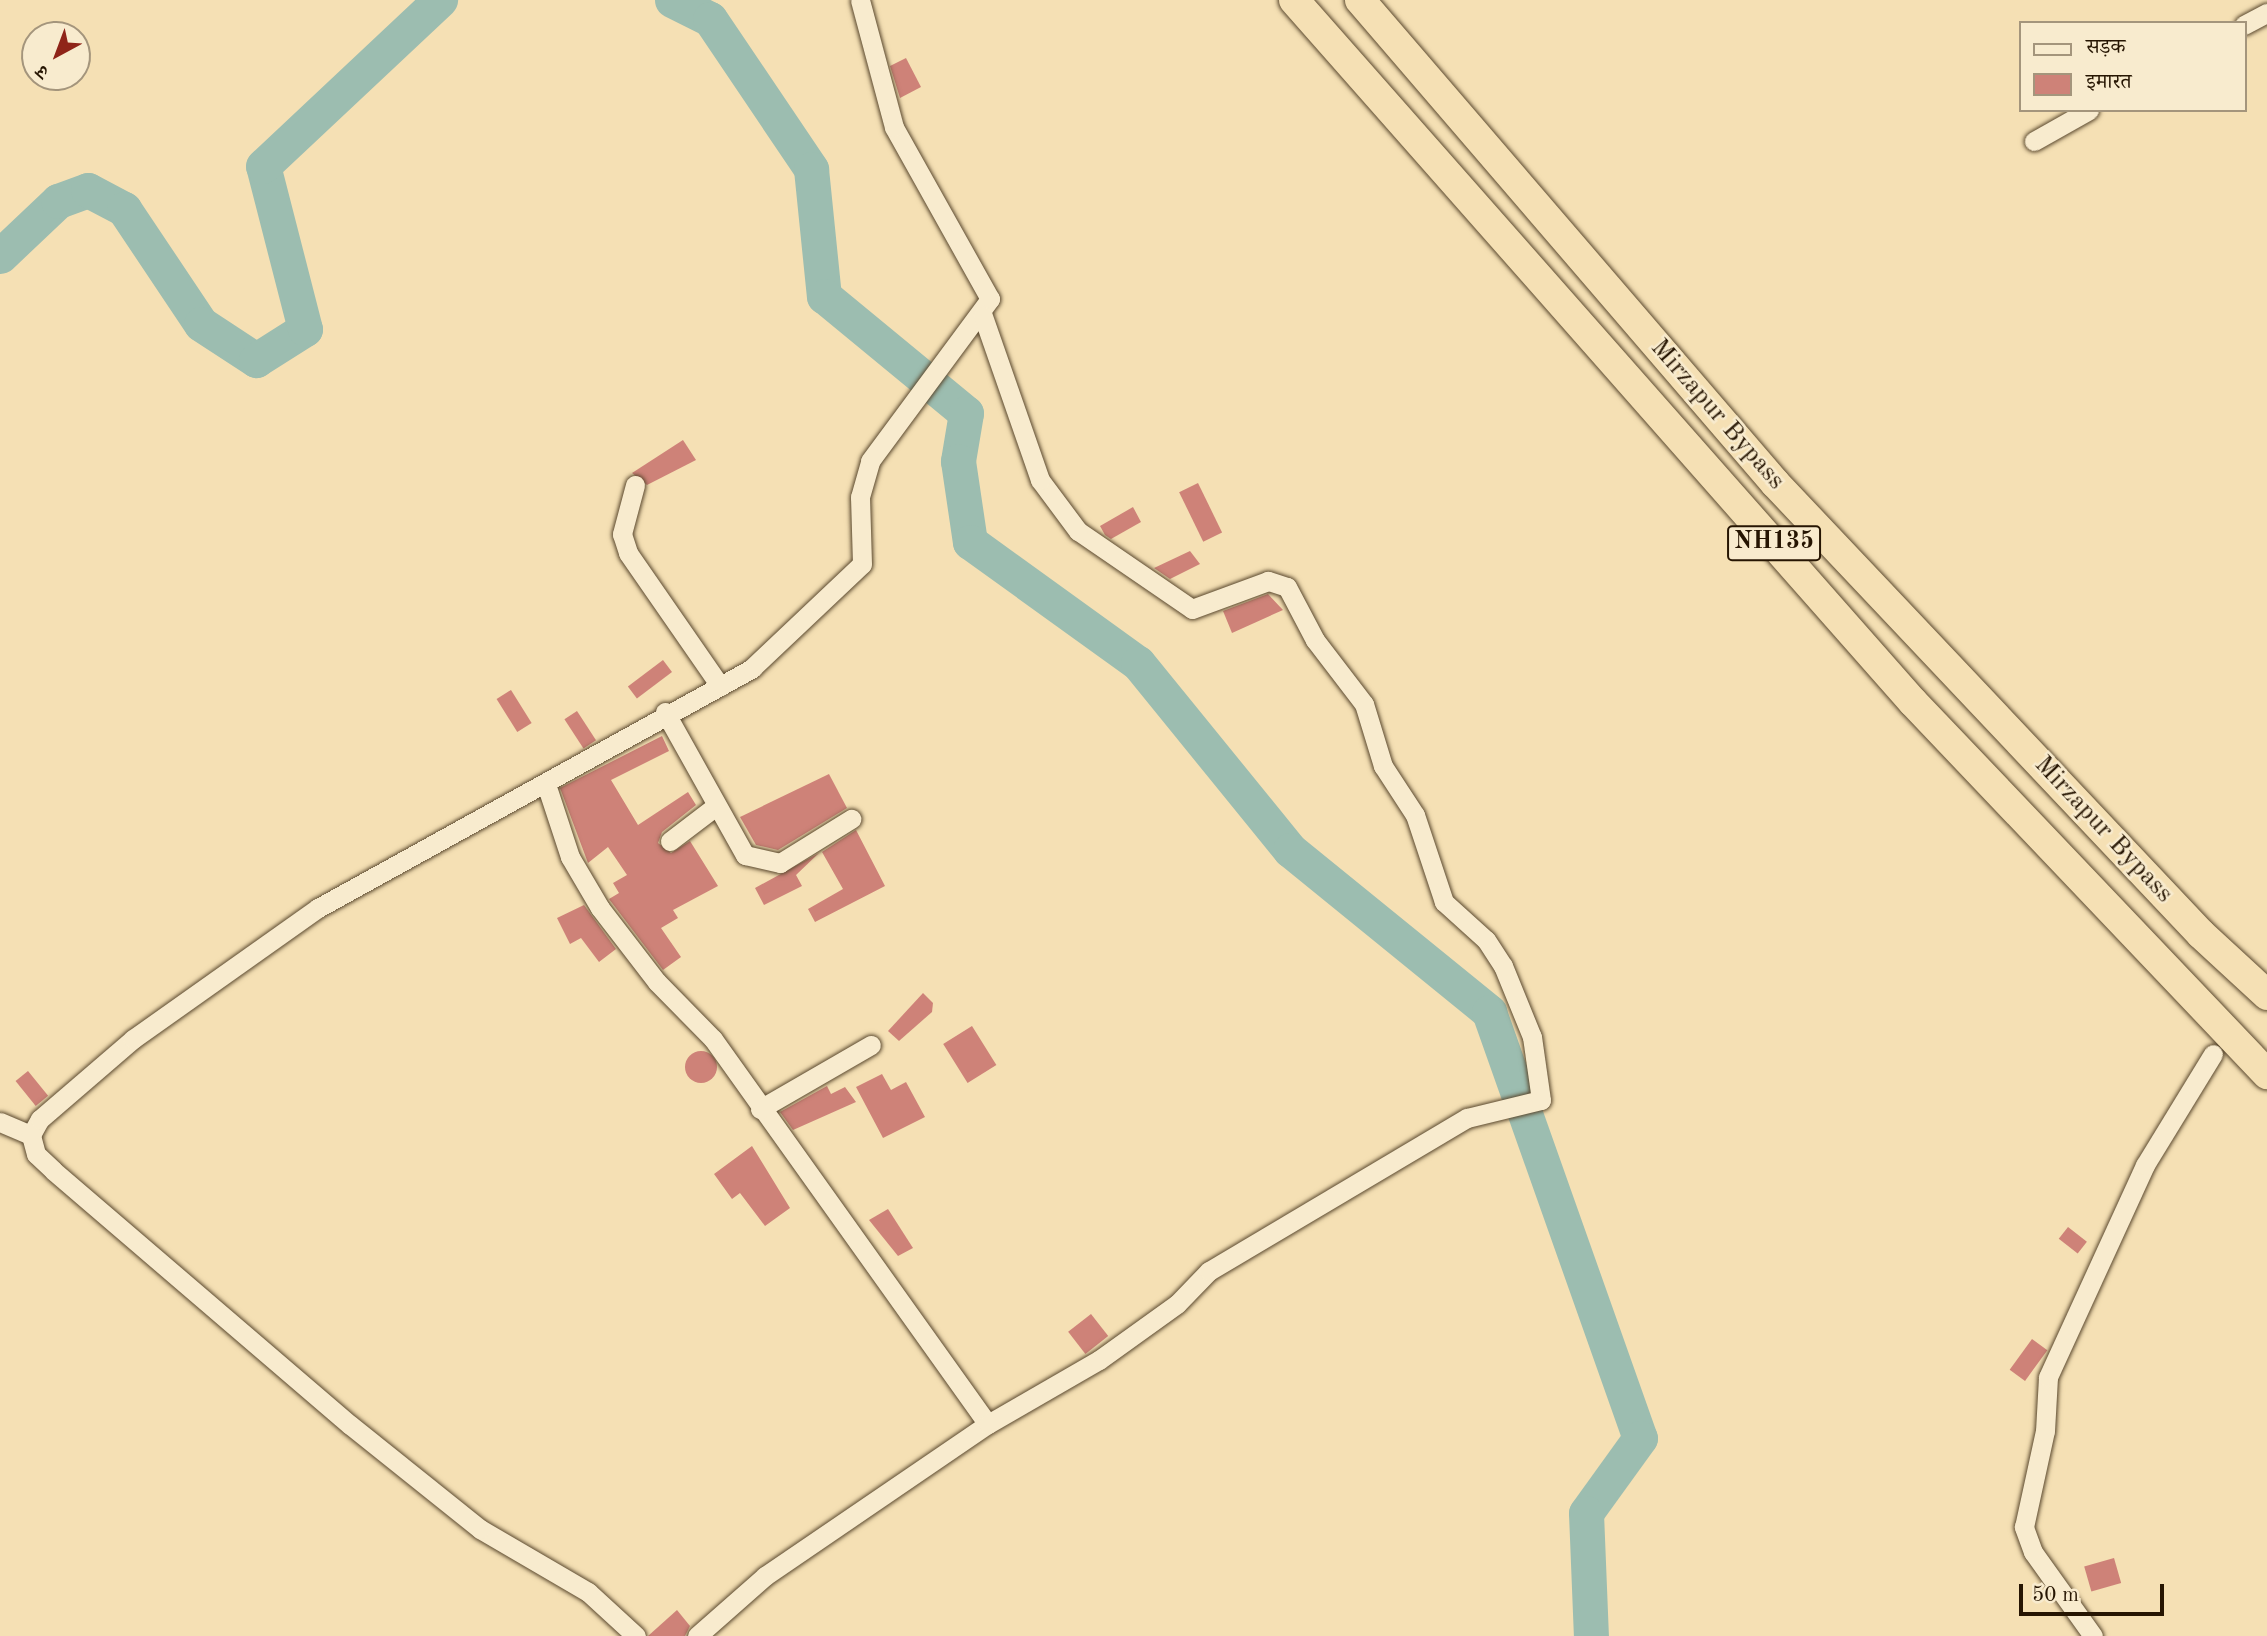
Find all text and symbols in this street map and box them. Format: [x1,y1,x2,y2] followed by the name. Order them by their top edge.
[21,21,91,91] north arrow
[2018,21,2246,112] legend
[2086,37,2125,58] text: सड़क
[33,60,53,81] text: उ
[2086,72,2132,93] text: इमारत
[1643,333,1791,497] street label: Mirzapur Bypass
[1727,522,1821,564] road number: NH135
[2027,750,2179,910] street label: Mirzapur Bypass
[2022,1570,2167,1614] scale bar
[2032,1585,2079,1606] text: 50 m

